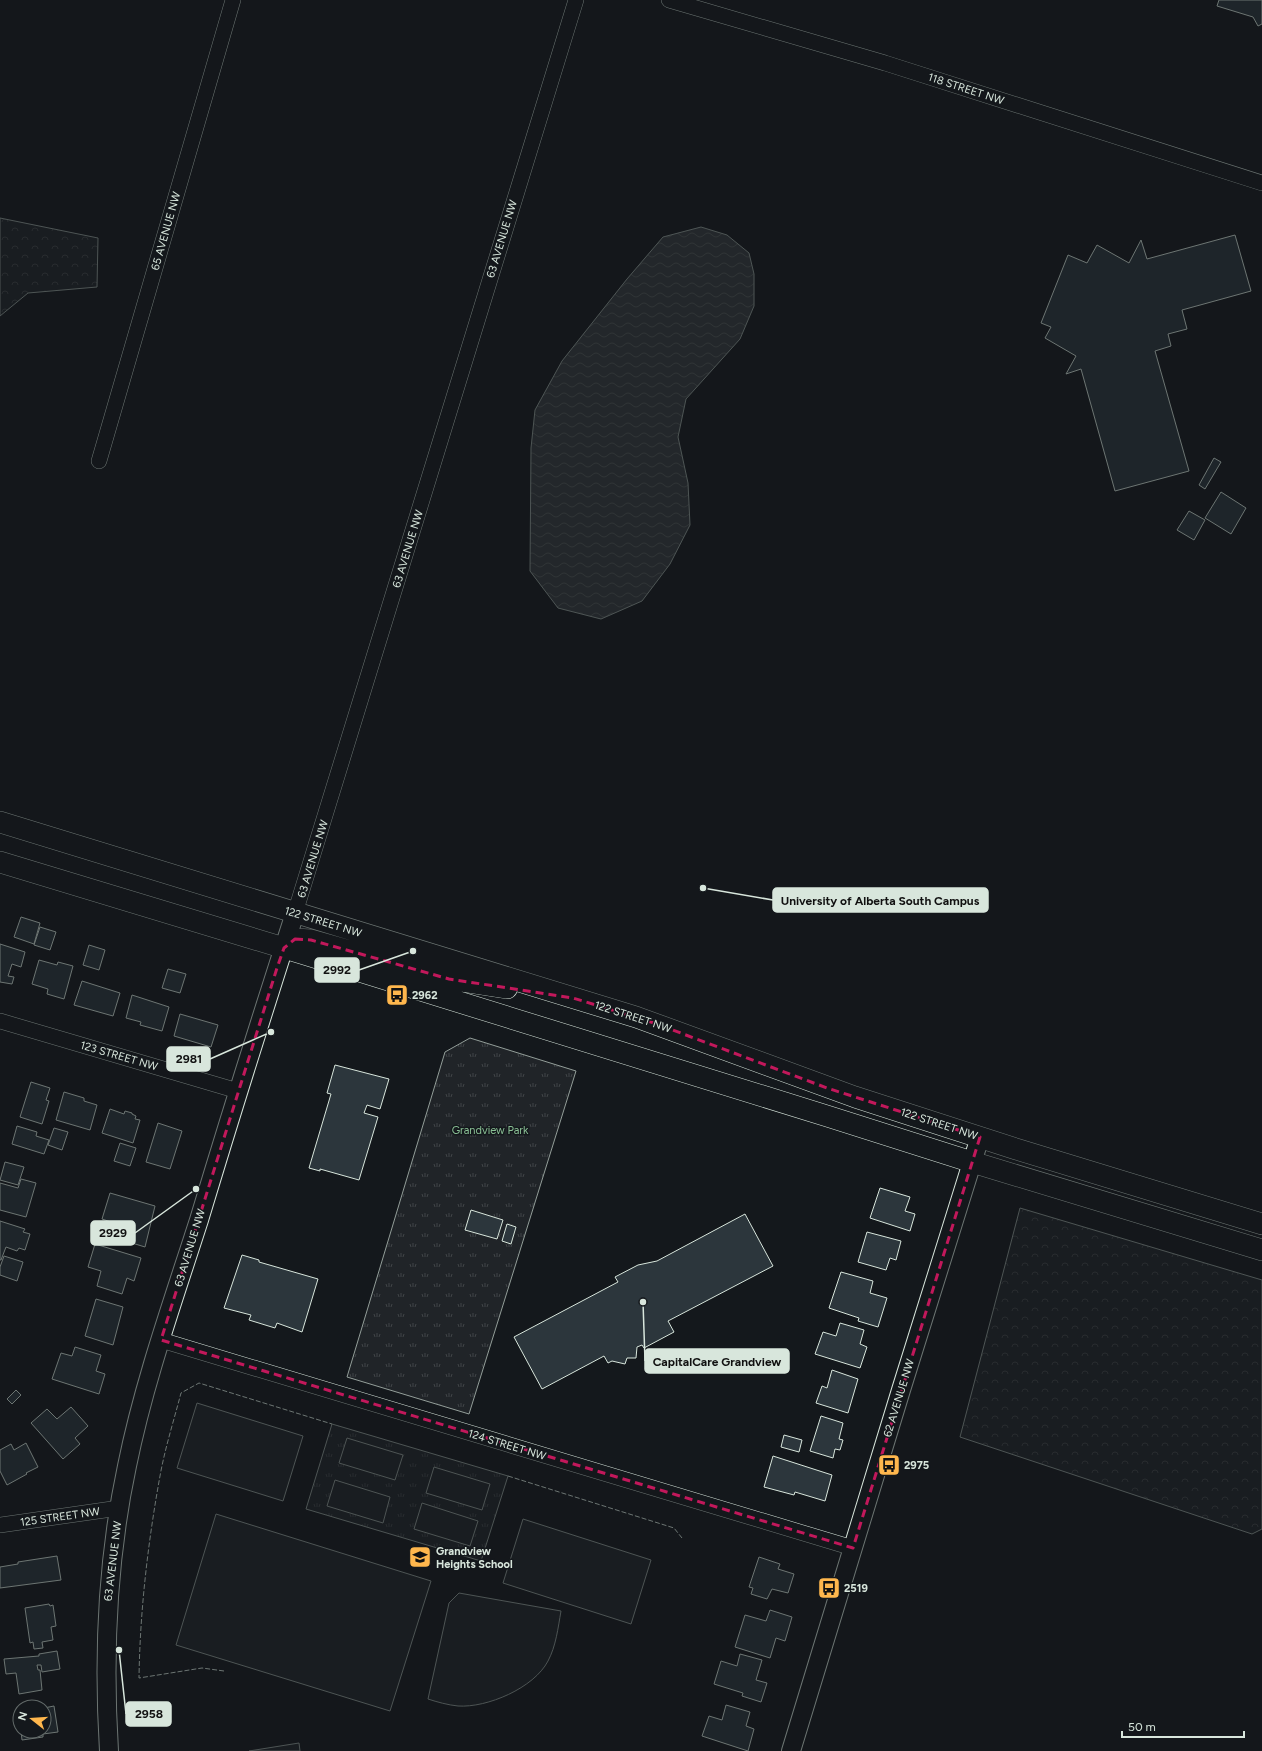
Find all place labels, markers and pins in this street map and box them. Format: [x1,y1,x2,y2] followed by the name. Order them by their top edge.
[773,888,988,912] callout: University of Alberta South Campus
[315,958,359,982] callout: 2992
[384,982,410,1008] bus stop icon: 2962
[412,989,438,1002] place label: 2962
[167,1047,210,1071] callout: 2981
[91,1221,135,1245] callout: 2929
[645,1349,789,1373] callout: CapitalCare Grandview
[876,1452,902,1478] bus stop icon: 2975
[904,1459,929,1472] place label: 2975
[407,1544,433,1570] school or university icon: Grandview Heights School
[436,1545,513,1571] place label: Grandview Heights School
[816,1575,842,1601] bus stop icon: 2519
[844,1582,868,1595] place label: 2519
[126,1702,171,1726] callout: 2958

